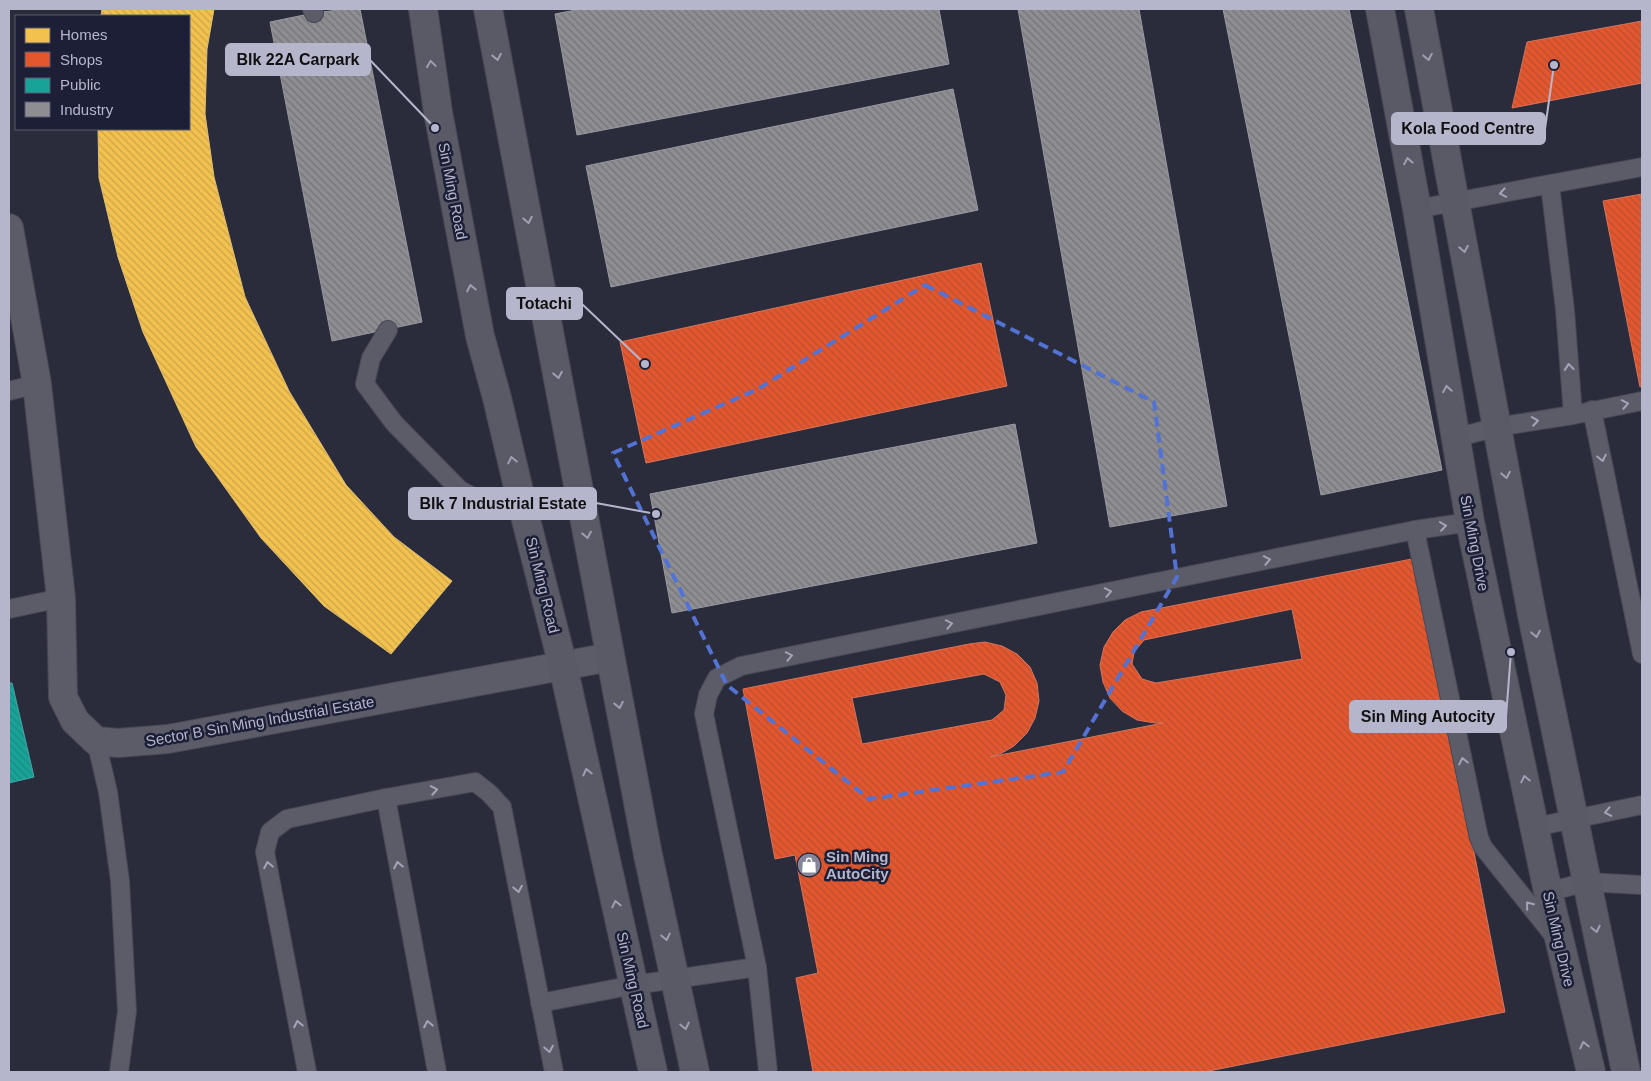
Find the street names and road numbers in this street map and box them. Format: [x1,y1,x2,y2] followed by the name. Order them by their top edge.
[435,141,471,241] street label: Sin Ming Road
[1457,494,1493,592] street label: Sin Ming Drive
[523,535,563,635] street label: Sin Ming Road
[144,693,376,749] street label: Sector B Sin Ming Industrial Estate
[1540,890,1578,988] street label: Sin Ming Drive
[614,930,652,1030] street label: Sin Ming Road

